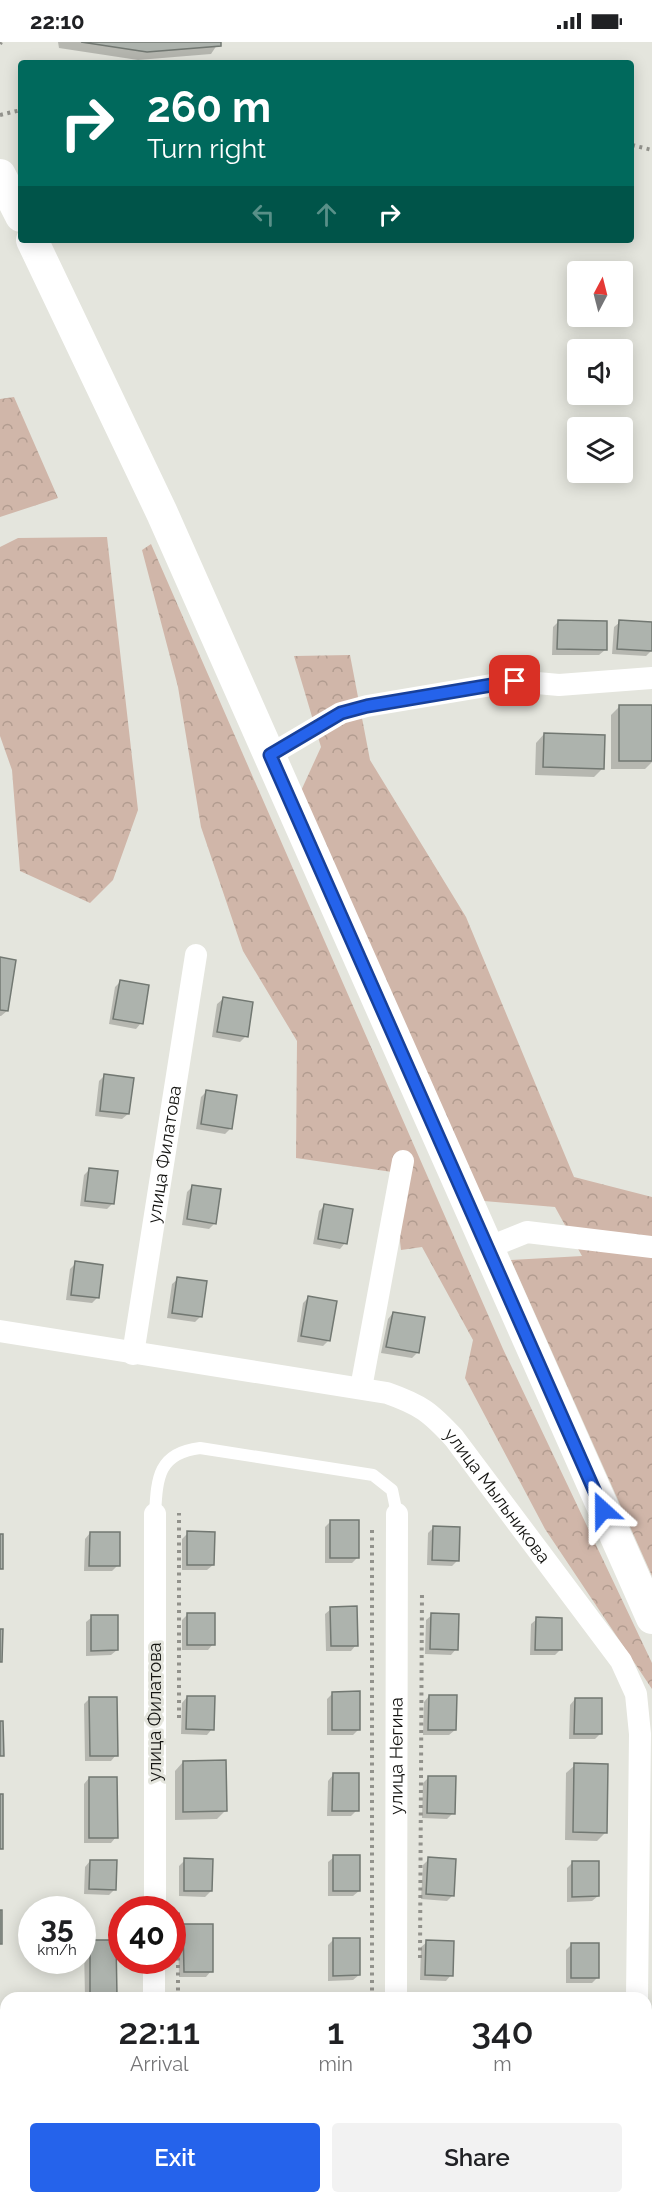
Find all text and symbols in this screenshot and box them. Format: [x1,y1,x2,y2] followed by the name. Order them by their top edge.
[30,8,85,34] text: 22:10
[147,83,271,132] text: 260 m
[48,84,126,162] icon: right
[147,133,266,164] text: Turn right
[247,198,280,231] icon: left
[310,198,343,231] icon: ahead
[373,198,406,231] icon: right
[567,261,633,327] north arrow
[567,261,633,483] map controls
[567,339,633,405] button: sound
[567,417,633,483] button: layers
[489,655,540,706] pin
[498,664,531,697] icon: arrive
[143,1084,185,1225] street label: улица Филатова
[440,1424,555,1567] street label: улица Мыльникова
[571,1478,635,1542] position arrow
[144,1642,165,1782] street label: улица Филатова
[385,1697,407,1815] street label: улица Негина
[108,1896,186,1974] speed limit sign: 40
[40,1910,74,1945] text: 35
[37,1941,77,1959] text: km/h
[118,2010,200,2052] text: 22:11
[327,2010,344,2052] text: 1
[471,2010,534,2052] text: 340
[130,2052,189,2076] text: Arrival
[318,2052,353,2076] text: min
[493,2052,512,2076] text: m
[30,2123,320,2192] button: Exit
[332,2123,622,2192] button: Share

